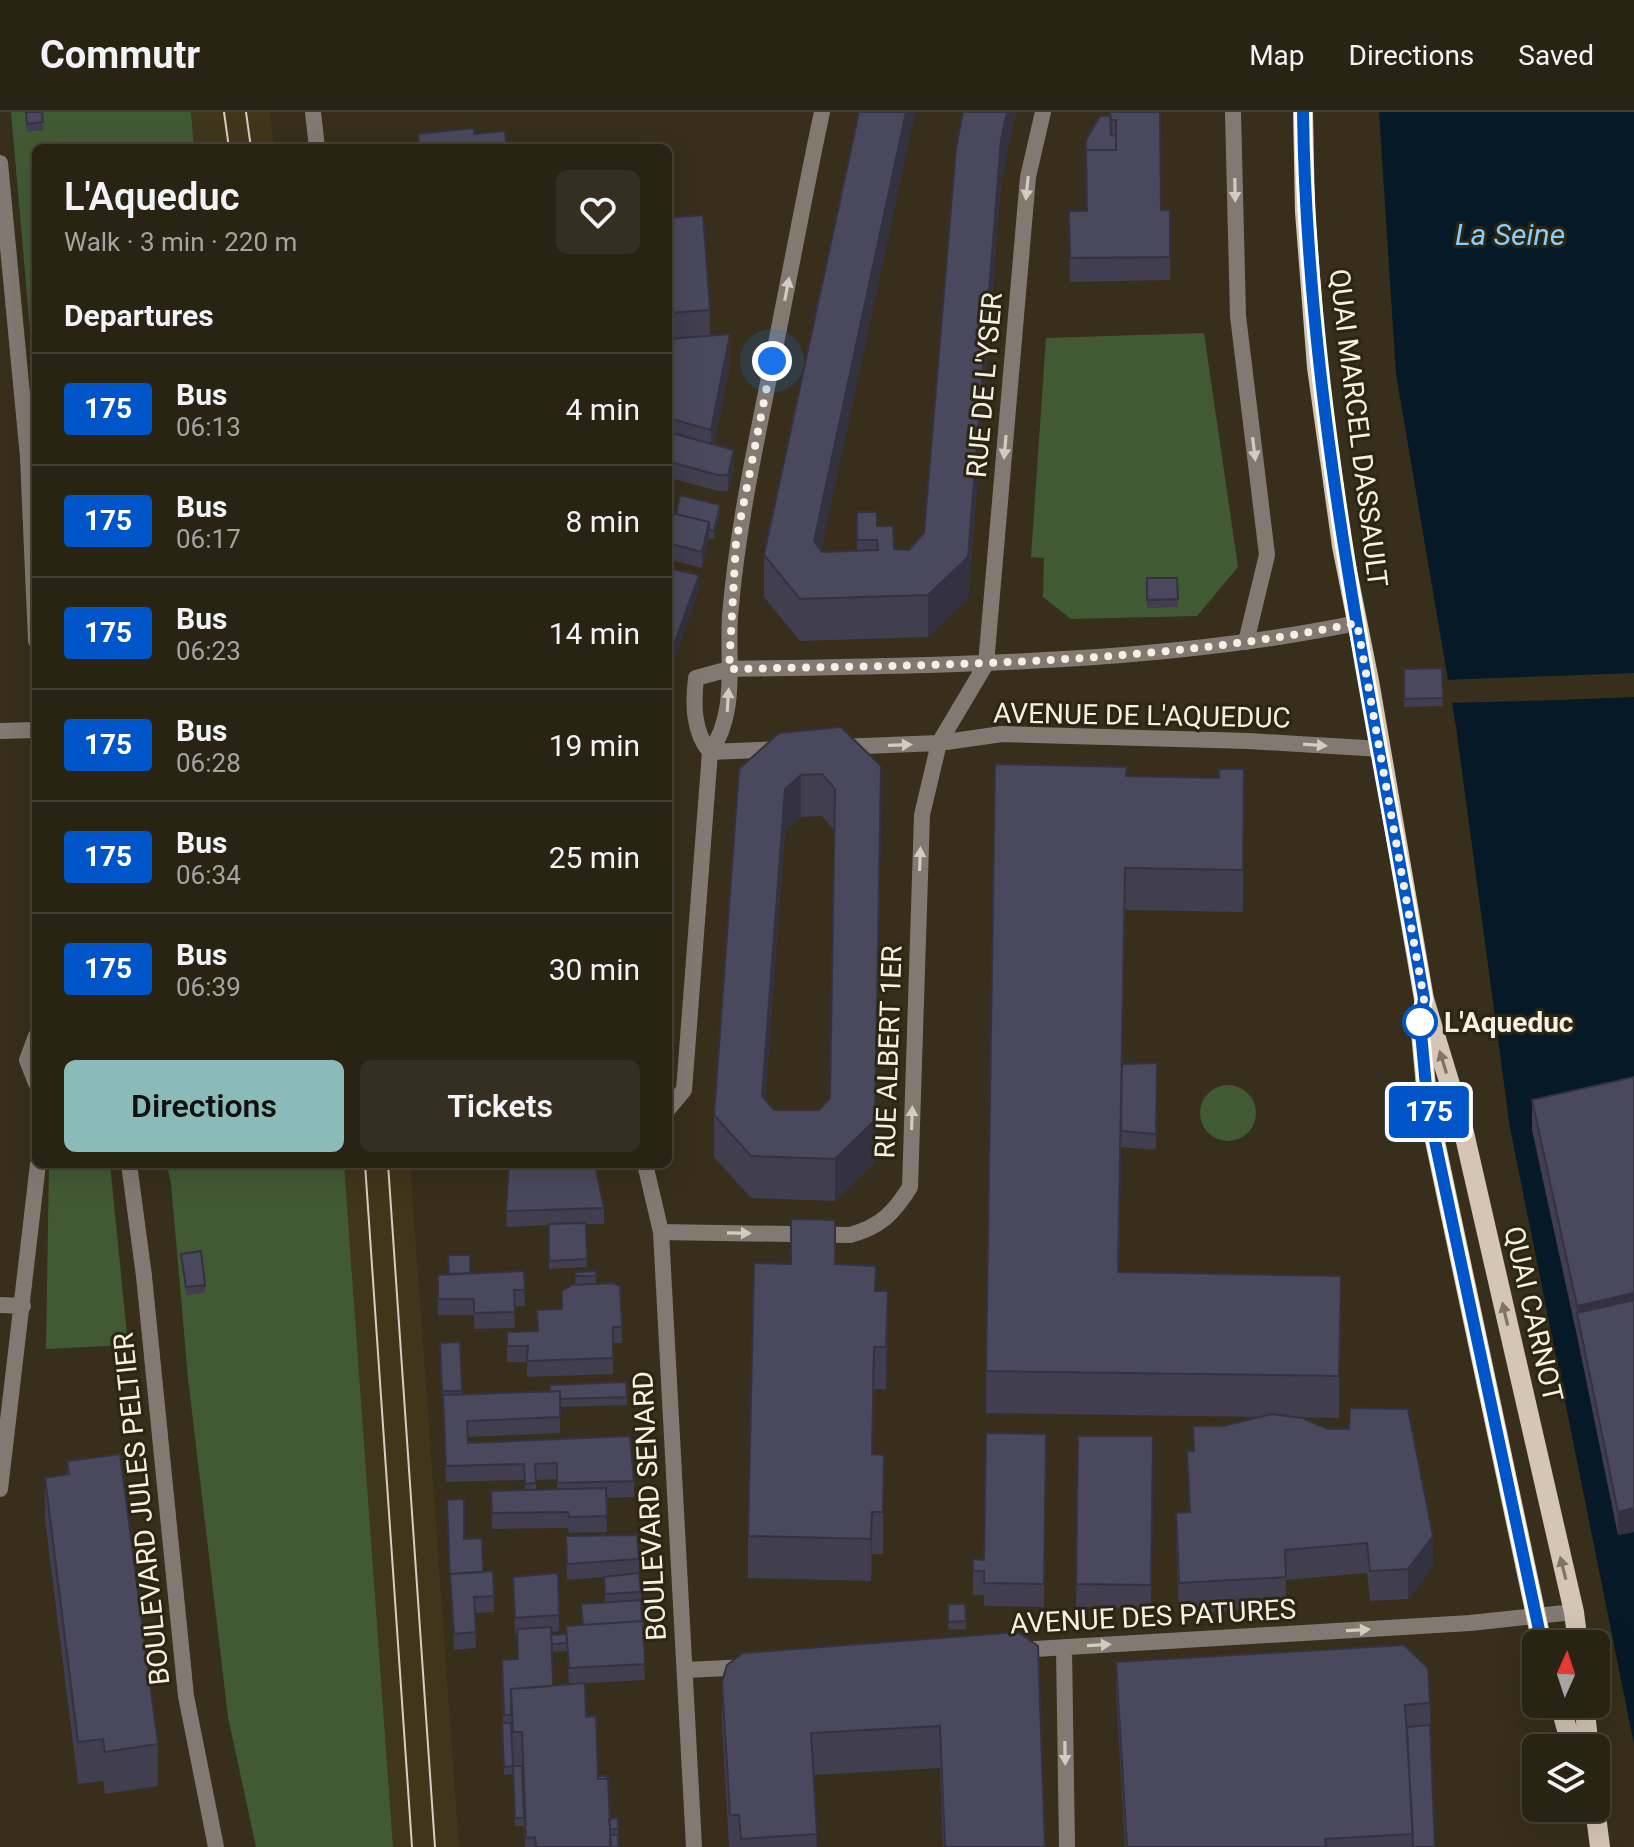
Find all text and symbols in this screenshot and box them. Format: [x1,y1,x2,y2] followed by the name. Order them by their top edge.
[40,33,200,77] text: Commutr
[1249,39,1305,72] text: Map
[1349,39,1474,72] text: Directions
[1518,39,1594,72] text: Saved
[556,170,640,254] button: heart
[64,175,239,219] text: L'Aqueduc
[1021,176,1034,201] one-way arrow
[1229,178,1241,203] one-way arrow
[1455,217,1565,252] water label: La Seine
[64,227,297,257] text: Walk · 3 min · 220 m
[1323,267,1394,589] street label: QUAI MARCEL DASSAULT
[781,276,793,301] one-way arrow
[960,291,1009,479] street label: RUE DE L'YSER
[64,298,214,333] text: Departures
[752,341,792,381] your location
[176,377,227,412] text: Bus
[84,392,132,425] text: 175
[566,392,640,427] text: 4 min
[176,412,241,442] text: 06:13
[998,435,1011,460] one-way arrow
[1248,437,1261,462] one-way arrow
[176,489,227,524] text: Bus
[84,504,132,537] text: 175
[566,504,640,539] text: 8 min
[176,524,241,554] text: 06:17
[176,601,227,636] text: Bus
[84,616,132,649] text: 175
[549,616,640,651] text: 14 min
[176,636,241,666] text: 06:23
[721,687,734,712] one-way arrow
[993,696,1291,735] street label: AVENUE DE L'AQUEDUC
[176,713,227,748] text: Bus
[84,728,132,761] text: 175
[549,728,640,763] text: 19 min
[888,738,913,751] one-way arrow
[1303,738,1328,751] one-way arrow
[176,748,241,778] text: 06:28
[176,825,227,860] text: Bus
[84,840,132,873] text: 175
[549,840,640,875] text: 25 min
[914,846,927,871] one-way arrow
[176,860,241,890] text: 06:34
[176,937,227,972] text: Bus
[868,945,909,1159] street label: RUE ALBERT 1ER
[84,952,132,985] text: 175
[549,952,640,987] text: 30 min
[176,972,241,1002] text: 06:39
[1403,1005,1437,1039] marker: L'Aqueduc
[1444,1006,1573,1039] place label: L'Aqueduc
[1436,1049,1449,1073] one-way arrow
[64,1060,344,1152] button: Directions
[360,1060,640,1152] button: Tickets
[1383,1086,1475,1138] line badge: 175
[1405,1095,1453,1128] text: 175
[905,1105,918,1130] one-way arrow
[1497,1223,1570,1405] street label: QUAI CARNOT
[727,1227,752,1239] one-way arrow
[1498,1301,1511,1326] one-way arrow
[107,1331,176,1687] street label: BOULEVARD JULES PELTIER
[626,1370,673,1642] street label: BOULEVARD SENARD
[1556,1555,1569,1580] one-way arrow
[1009,1593,1297,1640] street label: AVENUE DES PATURES
[1346,1623,1371,1636] one-way arrow
[1522,1630,1610,1718] north arrow
[1522,1630,1610,1822] map controls
[1087,1638,1112,1651] one-way arrow
[1522,1734,1610,1822] button: layers
[1059,1741,1072,1766] one-way arrow

